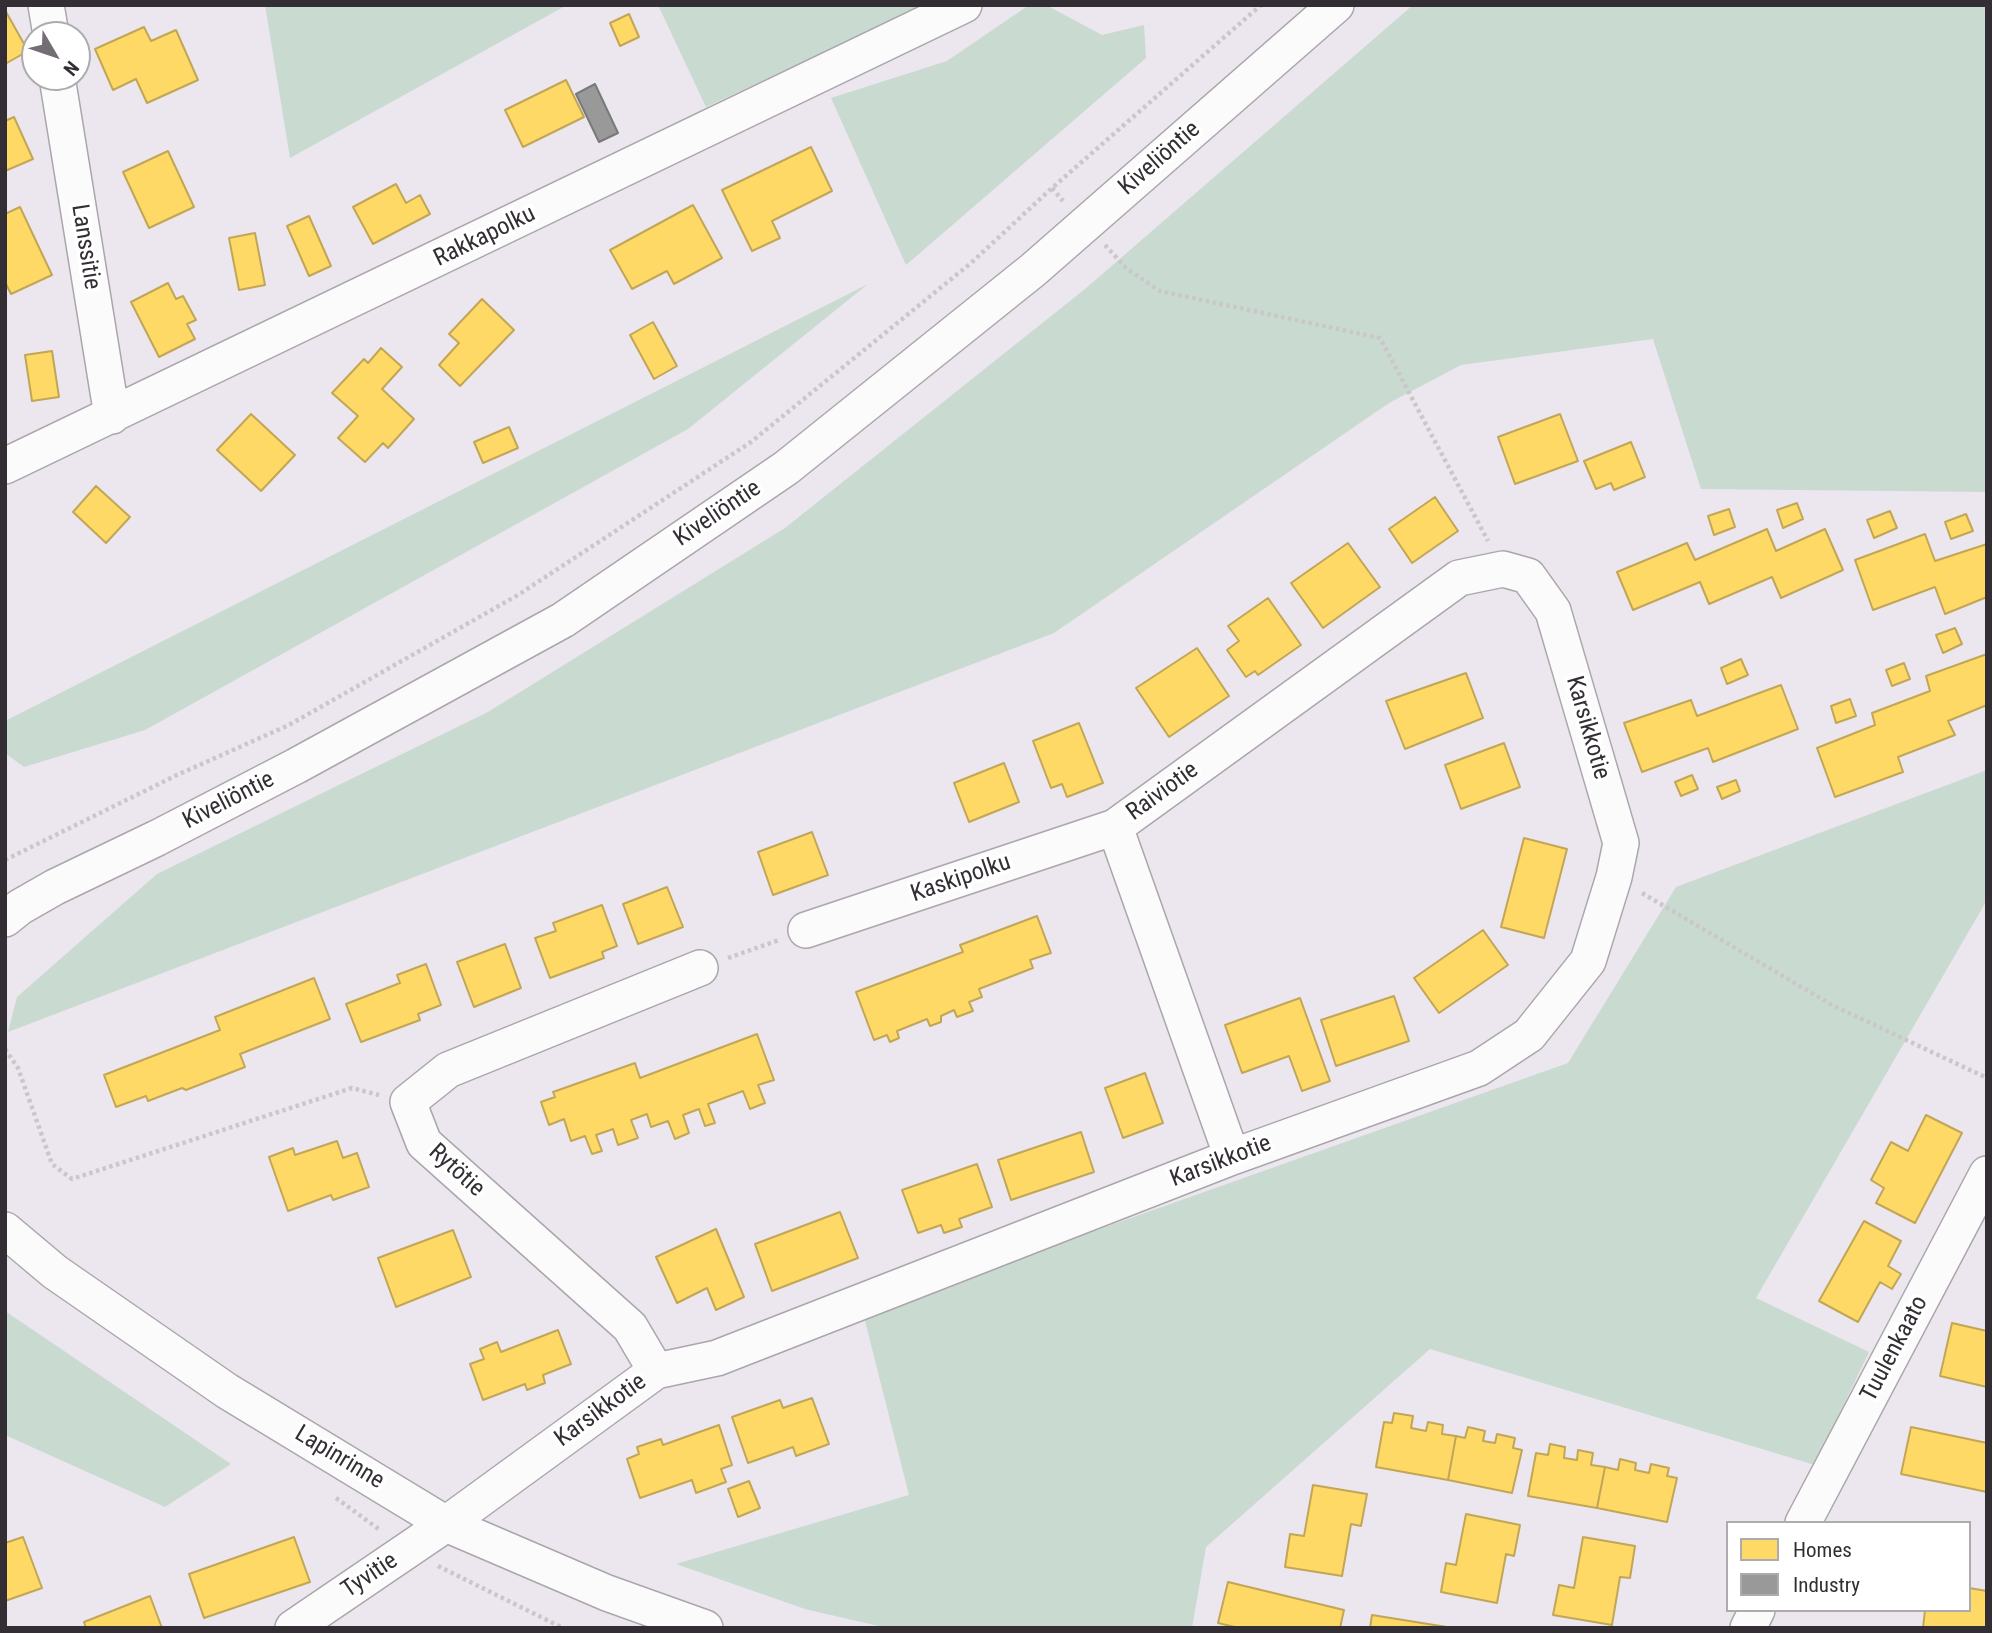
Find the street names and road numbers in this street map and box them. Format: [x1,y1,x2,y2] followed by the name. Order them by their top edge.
[1113,116,1207,202] street label: Kiveliöntie
[430,200,540,274] street label: Rakkapolku
[64,202,106,292] street label: Lanssitie
[669,475,767,553] street label: Kiveliöntie
[1559,673,1615,783] street label: Karsikkotie
[1122,756,1204,828] street label: Raiviotie
[179,766,279,836] street label: Kiveliöntie
[907,849,1015,909] street label: Kaskipolku
[1166,1130,1276,1194] street label: Karsikkotie
[422,1138,490,1204] street label: Rytötie
[1855,1291,1935,1407] street label: Tuulenkaato
[550,1368,652,1454] street label: Karsikkotie
[289,1420,389,1496] street label: Lapinrinne
[337,1547,403,1605] street label: Tyvitie

